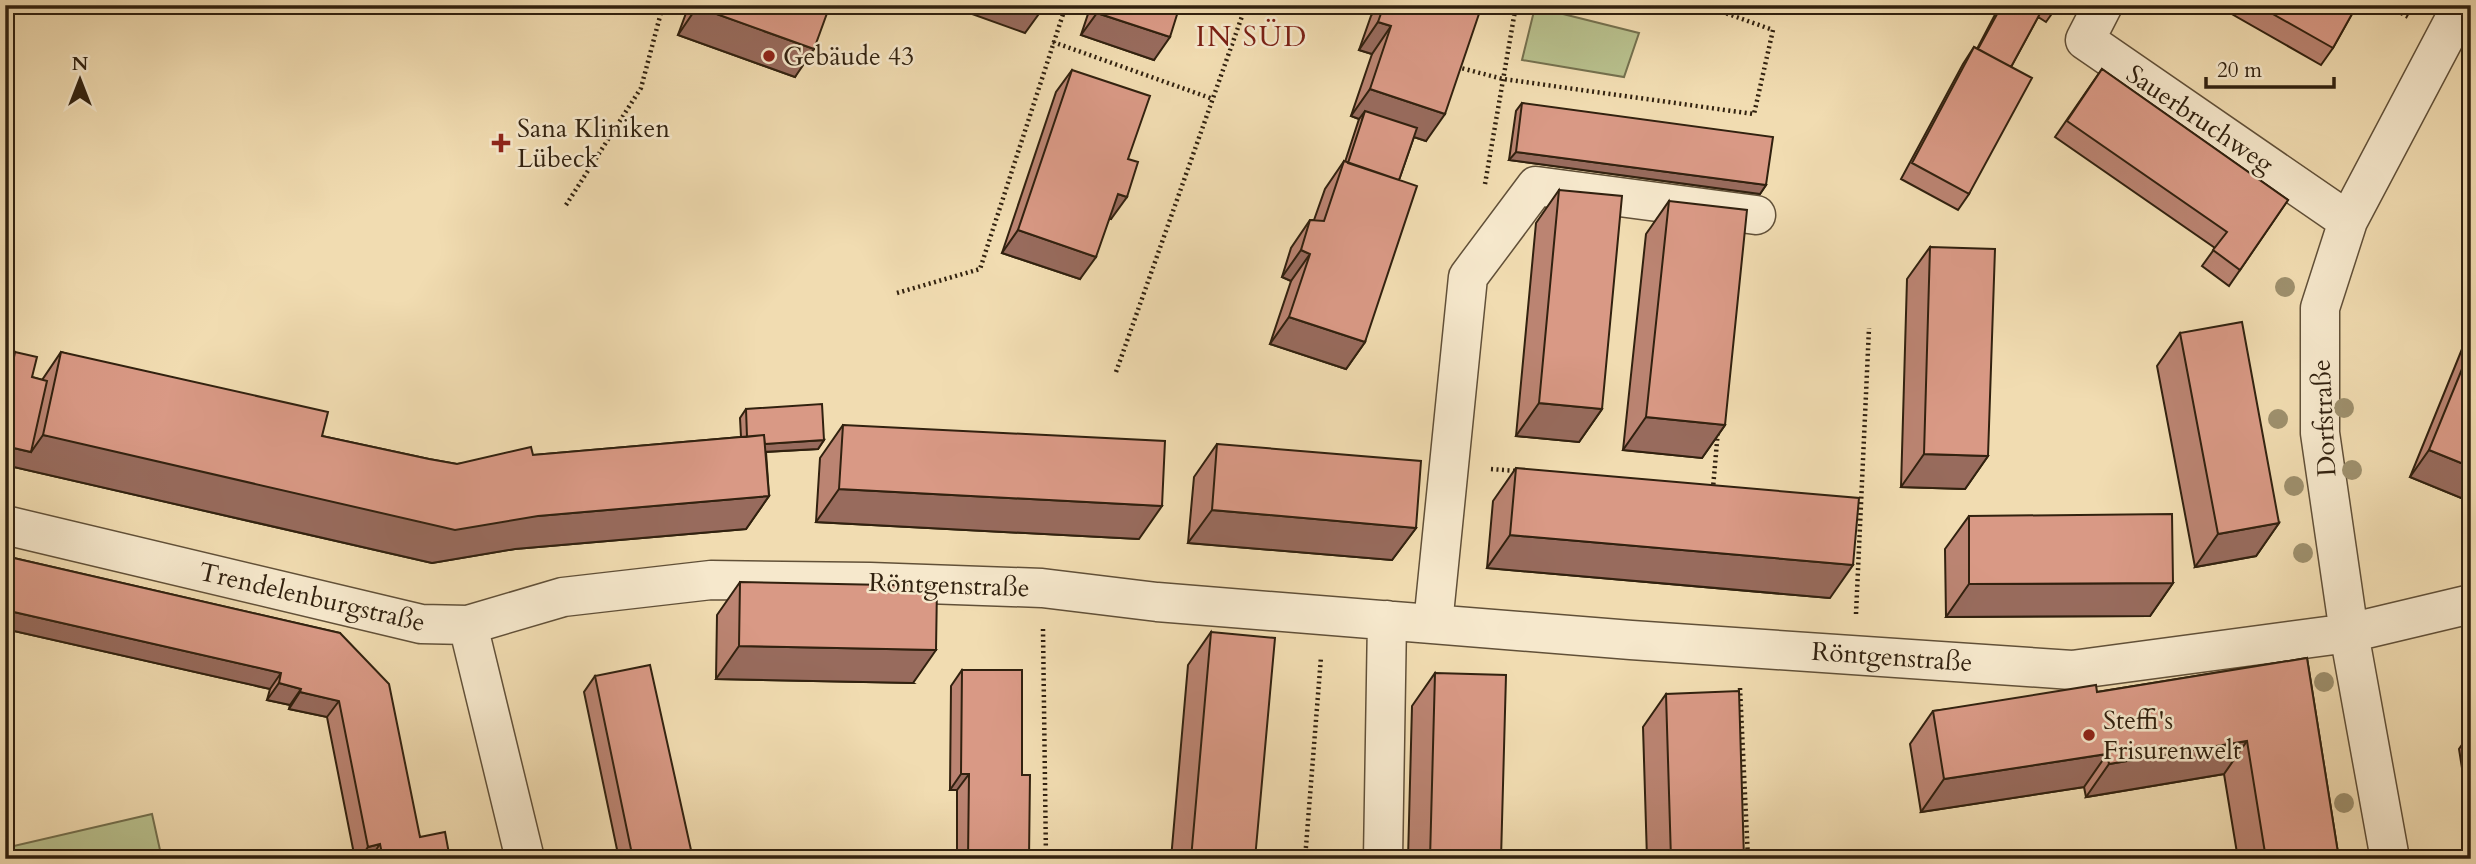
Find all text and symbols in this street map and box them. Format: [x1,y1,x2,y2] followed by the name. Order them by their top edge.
[1196,18,1308,56] district label: IN SÜD
[783,39,914,74] place label: Gebäude 43
[46,46,116,116] north arrow
[2206,46,2334,90] scale bar
[761,48,777,64] marker: Gebäude 43
[72,51,89,77] text: N
[2217,56,2262,85] text: 20 m
[2119,57,2281,182] street label: Sauerbruchweg
[517,111,670,176] place label: Sana Kliniken Lübeck
[491,133,511,153] marker: Sana Kliniken Lübeck
[2303,358,2345,478] street label: Dorfstraße
[195,554,429,640] street label: Trendelenburgstraße
[868,565,1030,605] street label: Röntgenstraße
[1810,634,1974,680] street label: Röntgenstraße
[2103,703,2241,768] place label: Steffi's Frisurenwelt
[2081,727,2097,743] marker: Steffi's Frisurenwelt

